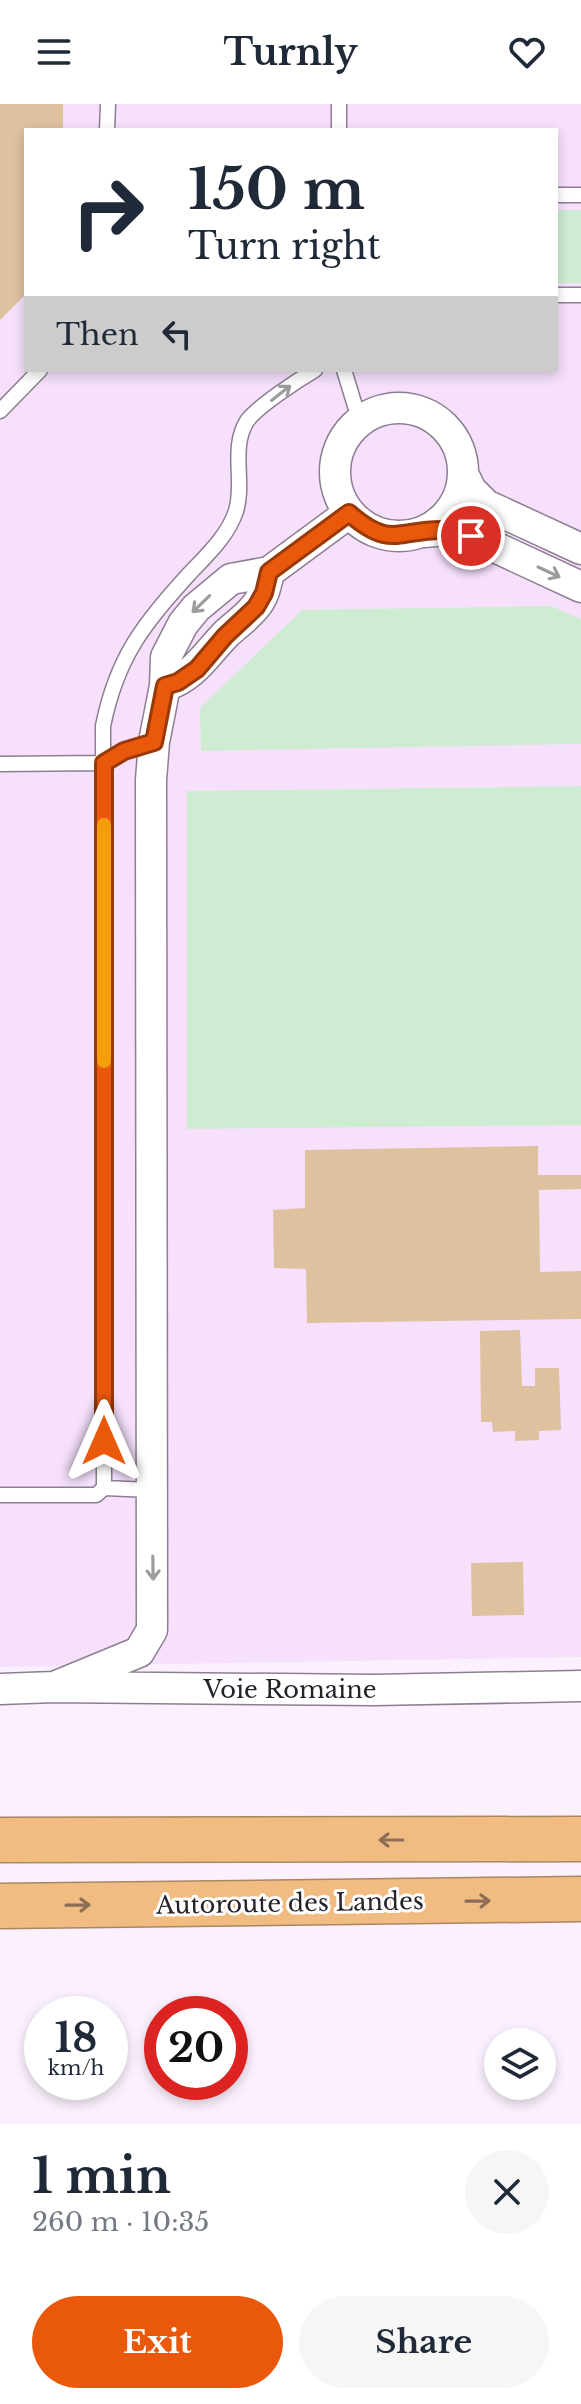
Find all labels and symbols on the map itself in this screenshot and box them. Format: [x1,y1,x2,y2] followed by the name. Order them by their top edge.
[270,384,291,402] one-way arrow
[437,502,505,570] pin
[537,565,561,580] one-way arrow
[191,595,211,614] one-way arrow
[62,1399,146,1483] position arrow
[145,1554,160,1581] one-way arrow
[202,1675,377,1704] street label: Voie Romaine
[378,1832,405,1848] one-way arrow
[155,1886,424,1920] street label: Autoroute des Landes
[464,1893,491,1908] one-way arrow
[64,1897,91,1913] one-way arrow
[144,1996,248,2100] speed limit sign: 20

